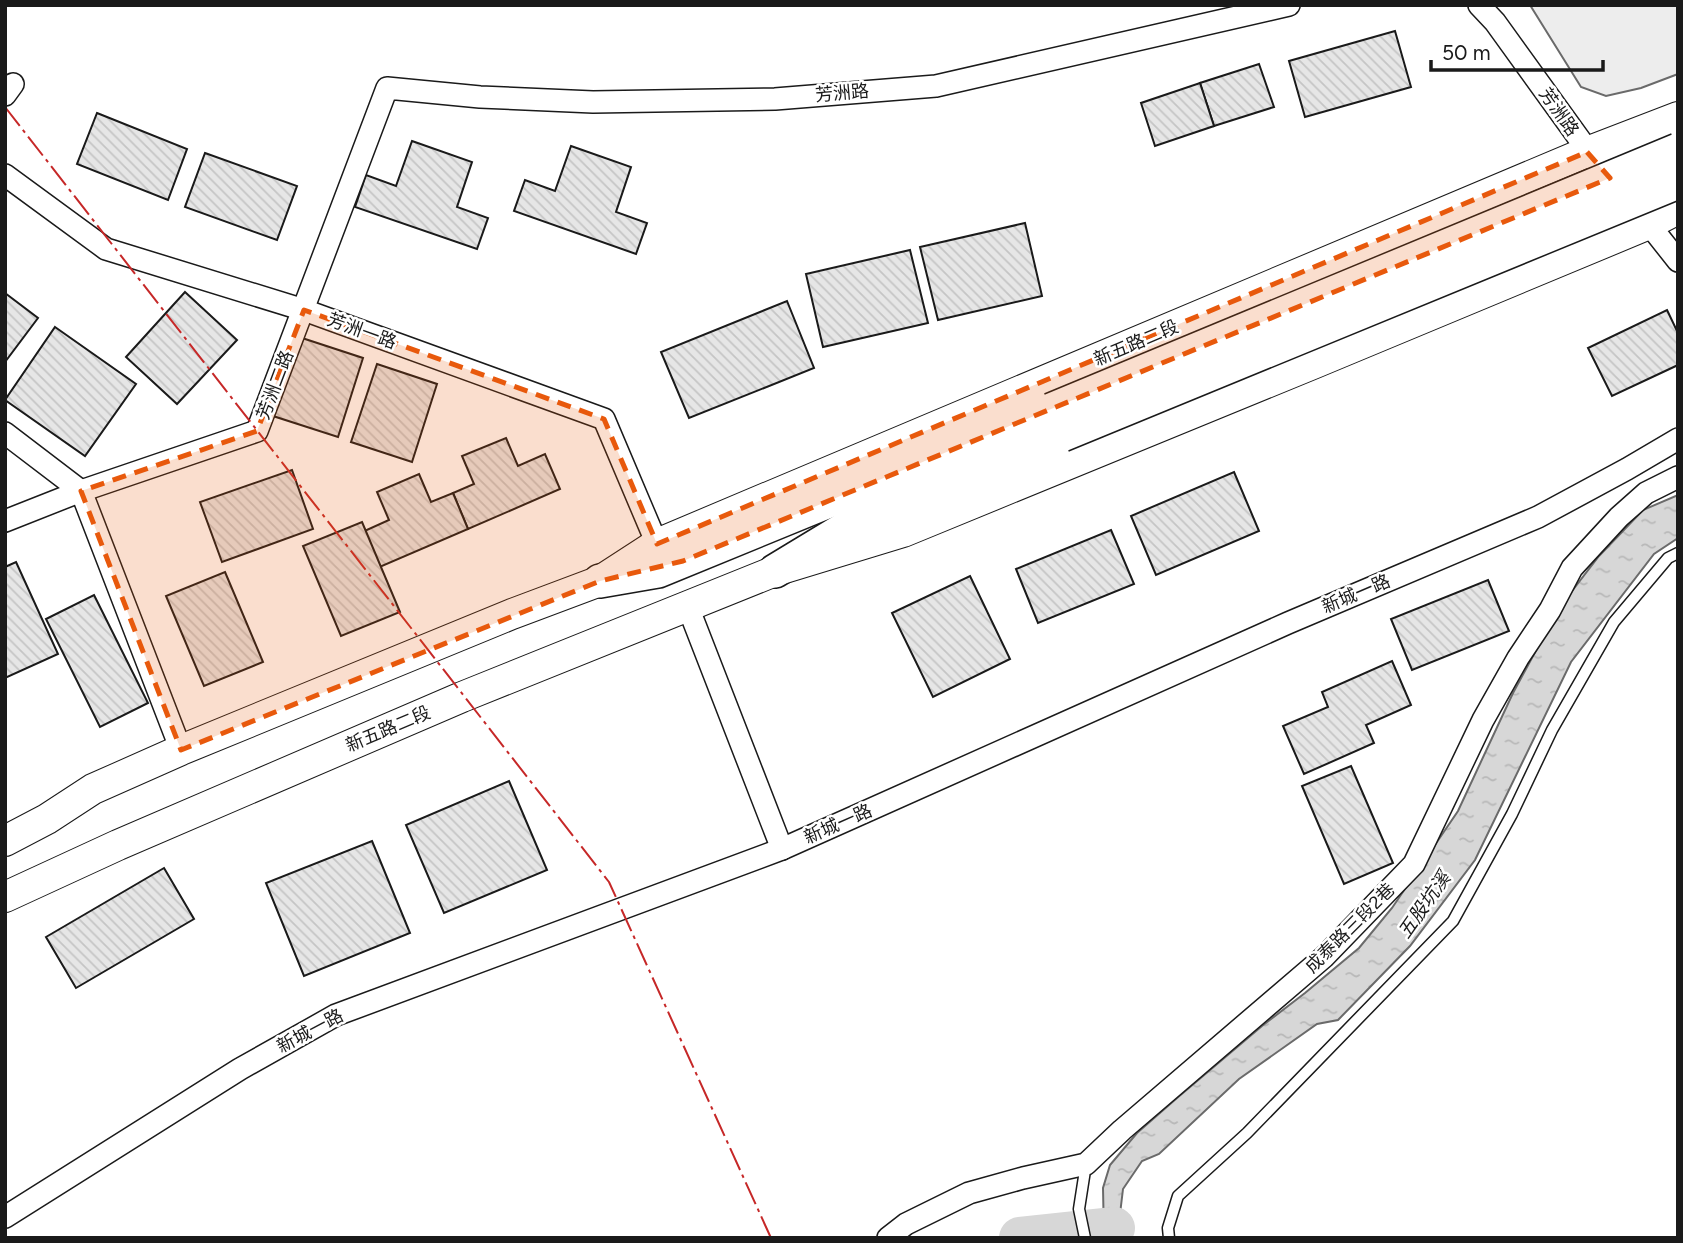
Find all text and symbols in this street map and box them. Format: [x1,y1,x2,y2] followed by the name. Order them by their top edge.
[1431,28,1602,72] scale bar
[1442,40,1491,65] text: 50 m
[814,80,870,106] street label: 芳洲路
[1535,84,1583,140] street label: 芳洲路
[324,308,400,354] street label: 芳洲一路
[1090,315,1182,371] street label: 新五路二段
[252,347,298,423] street label: 芳洲二路
[1319,570,1393,618] street label: 新城一路
[342,701,434,757] street label: 新五路二段
[801,799,875,849] street label: 新城一路
[1393,865,1457,943] water label: 五股坑溪
[1300,878,1400,978] street label: 成泰路三段2巷
[273,1004,347,1058] street label: 新城一路

